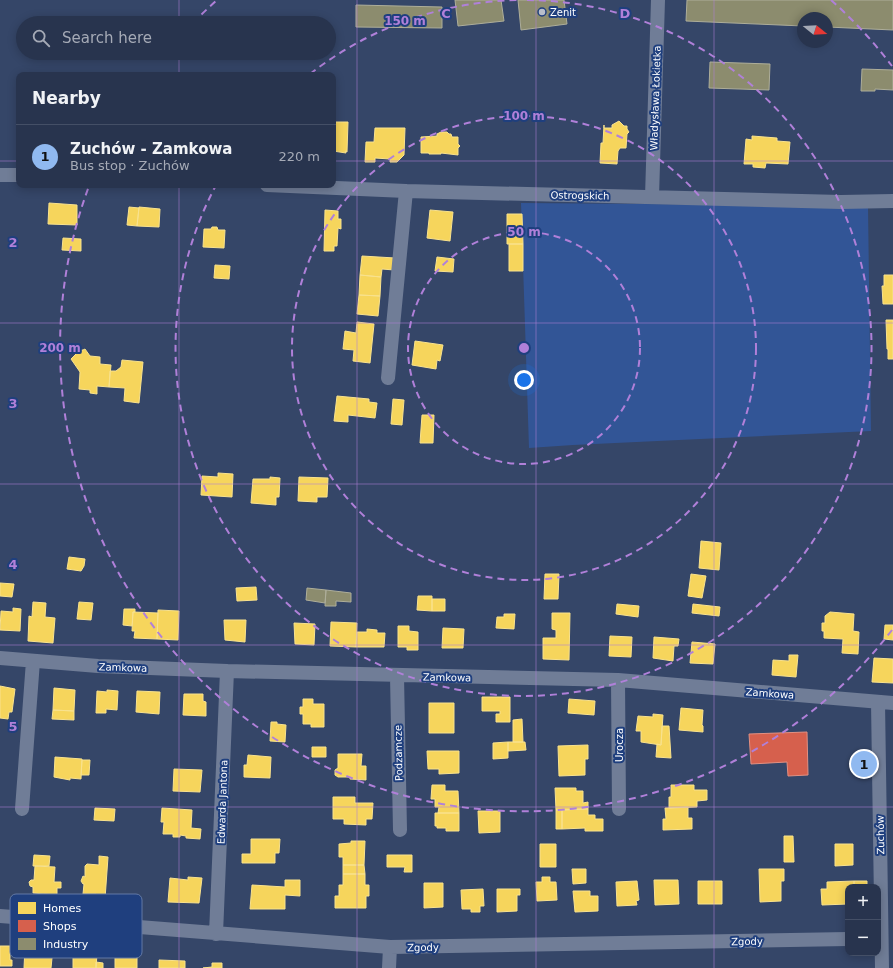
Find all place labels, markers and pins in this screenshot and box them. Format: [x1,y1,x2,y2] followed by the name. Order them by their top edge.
[537,7,547,17] marker: Zenit
[550,7,576,18] place label: Zenit
[517,341,531,355] centre of rings
[851,749,877,779] pin: 1

